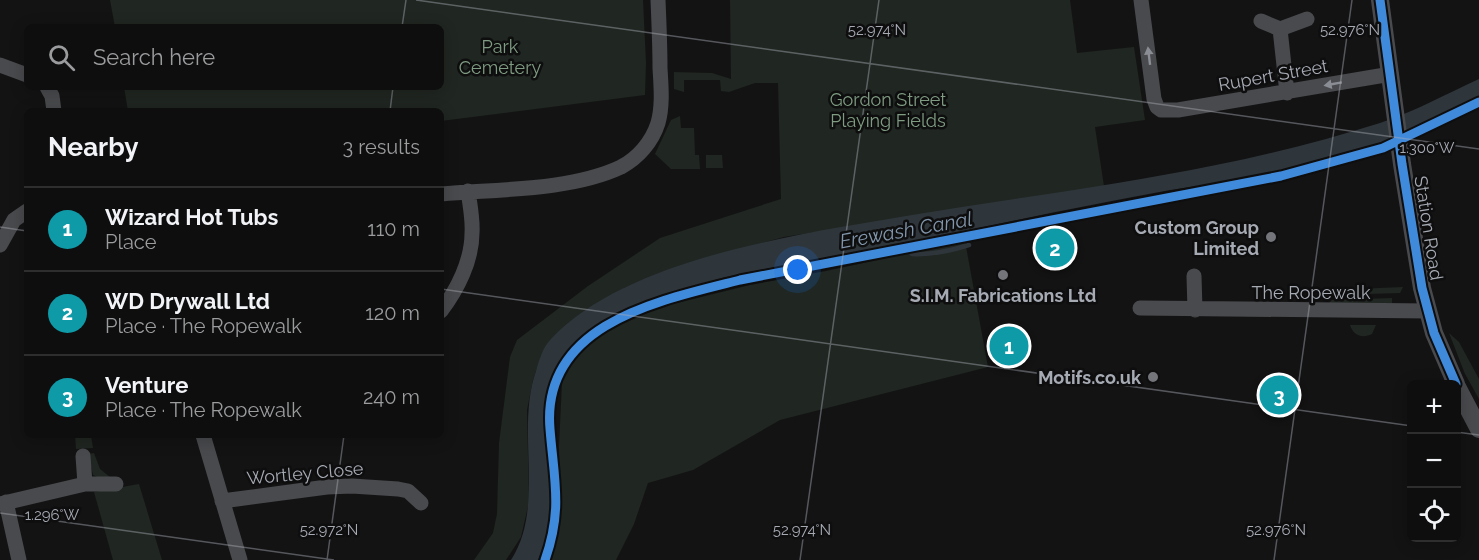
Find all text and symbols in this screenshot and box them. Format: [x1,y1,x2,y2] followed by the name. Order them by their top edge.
[848,21,906,39] text: 52.974°N
[1320,21,1380,39] text: 52.976°N
[24,24,444,90] search box
[459,36,541,78] park label: Park Cemetery
[45,41,78,74] icon: search
[93,44,215,70] text: Search here
[1144,47,1153,66] one-way arrow
[1217,55,1329,95] street label: Rupert Street
[1324,80,1343,89] one-way arrow
[830,89,946,131] park label: Gordon Street Playing Fields
[48,132,138,162] text: Nearby
[342,135,420,159] text: 3 results
[1399,139,1455,157] text: 1.300°W
[1410,174,1448,282] street label: Station Road
[105,204,278,230] text: Wizard Hot Tubs
[838,206,974,254] water label: Erewash Canal
[63,217,72,241] text: 1
[367,217,420,241] text: 110 m
[1135,217,1259,259] place label: Custom Group Limited
[1036,226,1074,270] pin: 2
[105,230,156,254] text: Place
[1264,230,1278,244] marker: Custom Group Limited
[783,255,812,284] your location
[996,268,1010,282] marker: S.I.M. Fabrications Ltd
[1252,282,1371,303] street label: The Ropewalk
[910,285,1096,306] place label: S.I.M. Fabrications Ltd
[105,288,270,314] text: WD Drywall Ltd
[62,301,73,325] text: 2
[365,301,420,325] text: 120 m
[105,314,302,338] text: Place · The Ropewalk
[990,324,1028,368] pin: 1
[1038,367,1142,388] place label: Motifs.co.uk
[1146,370,1160,384] marker: Motifs.co.uk
[105,372,188,398] text: Venture
[1260,372,1298,418] pin: 3
[1407,380,1461,542] map controls
[1407,380,1461,434] button: +
[62,385,73,409] text: 3
[363,385,420,409] text: 240 m
[105,398,302,422] text: Place · The Ropewalk
[1407,434,1461,488] button: −
[246,457,365,489] street label: Wortley Close
[1407,488,1461,542] button: locate
[25,506,80,524] text: 1.296°W
[300,521,358,539] text: 52.972°N
[773,521,831,539] text: 52.974°N
[1246,521,1306,539] text: 52.976°N

